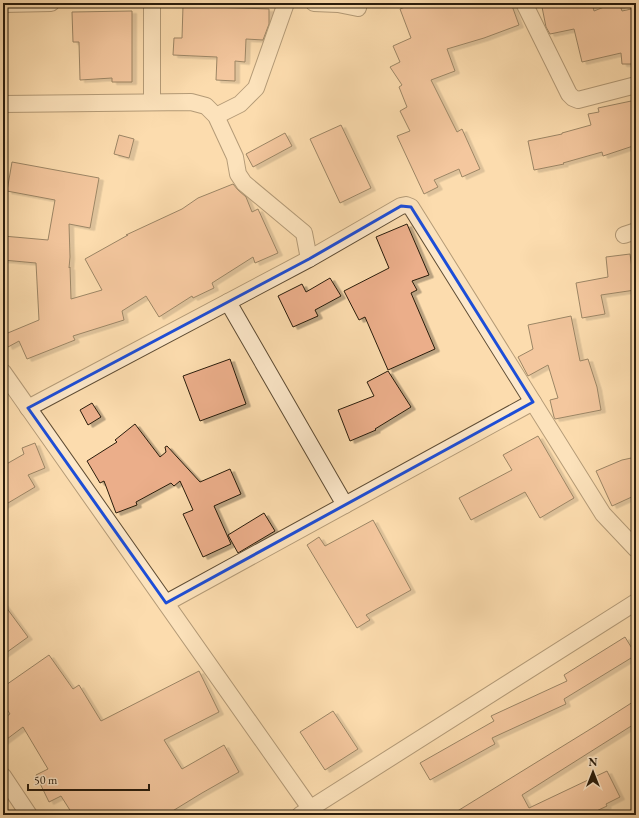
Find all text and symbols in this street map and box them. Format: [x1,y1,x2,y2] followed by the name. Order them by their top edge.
[573,752,613,792] north arrow
[589,755,598,769] text: N
[28,766,149,792] scale bar
[34,772,58,788] text: 50 m

